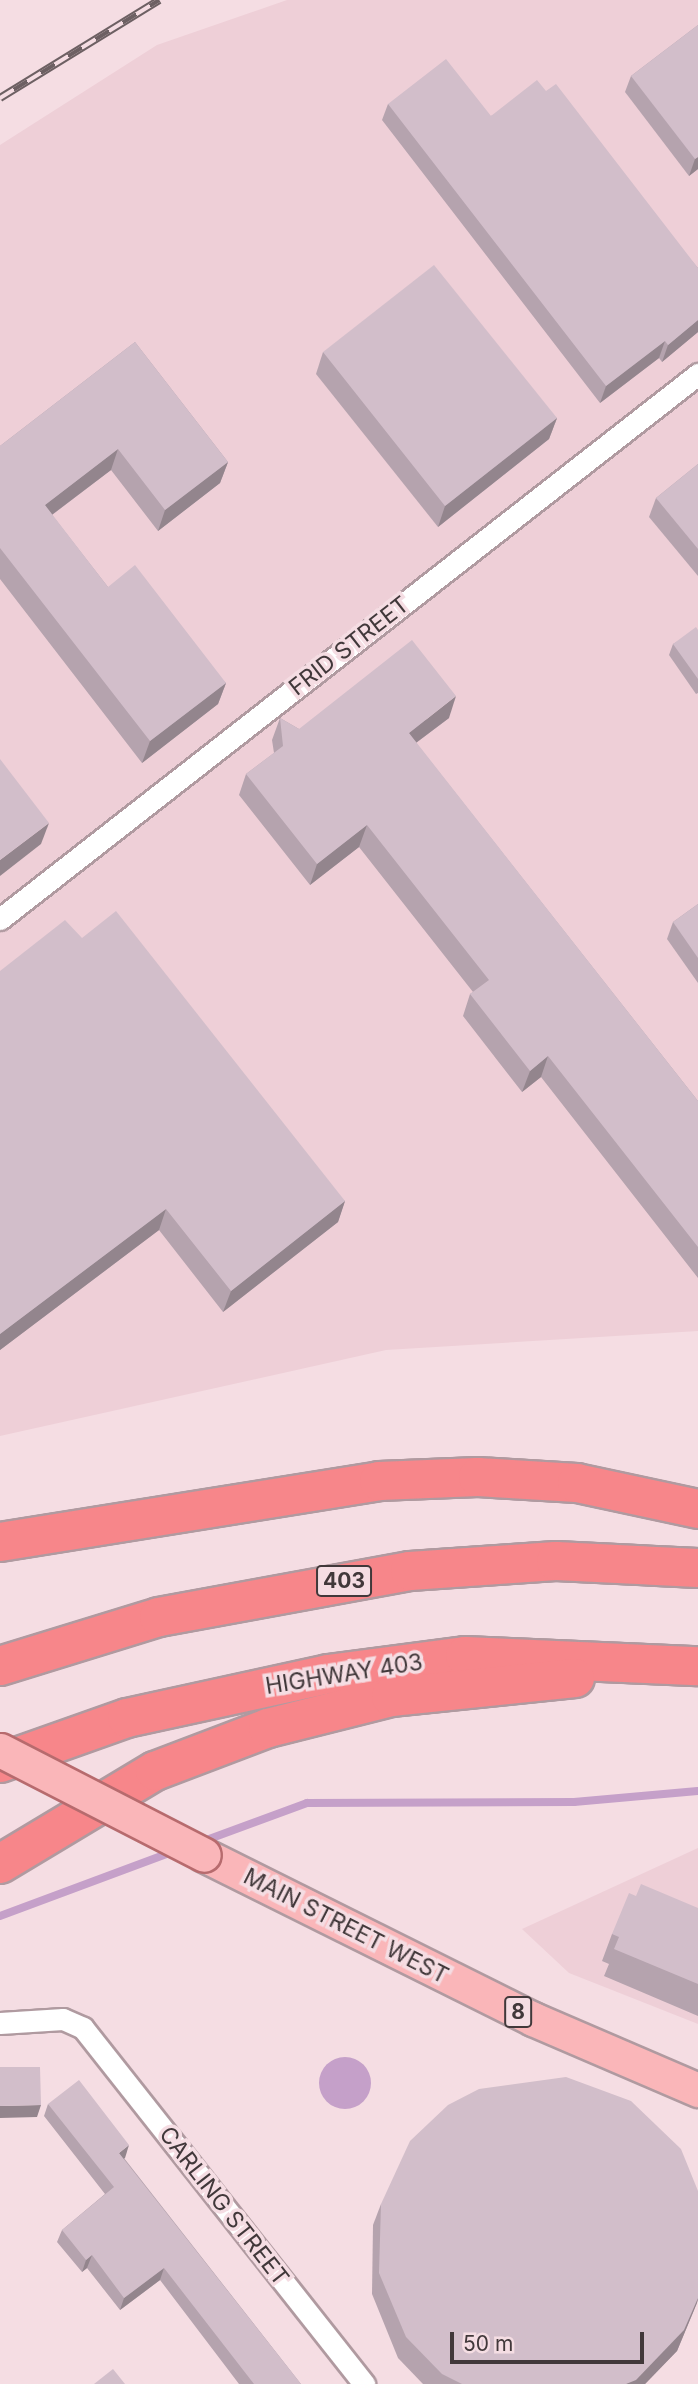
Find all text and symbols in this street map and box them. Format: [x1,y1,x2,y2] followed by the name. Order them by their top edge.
[284,591,414,701] street label: FRID STREET
[316,1564,372,1598] road number: 403
[263,1648,425,1700] street label: HIGHWAY 403
[239,1862,453,1990] street label: MAIN STREET WEST
[504,1994,532,2030] road number: 8
[153,2121,295,2291] street label: CARLING STREET
[453,2318,647,2362] scale bar
[463,2331,513,2356] text: 50 m

